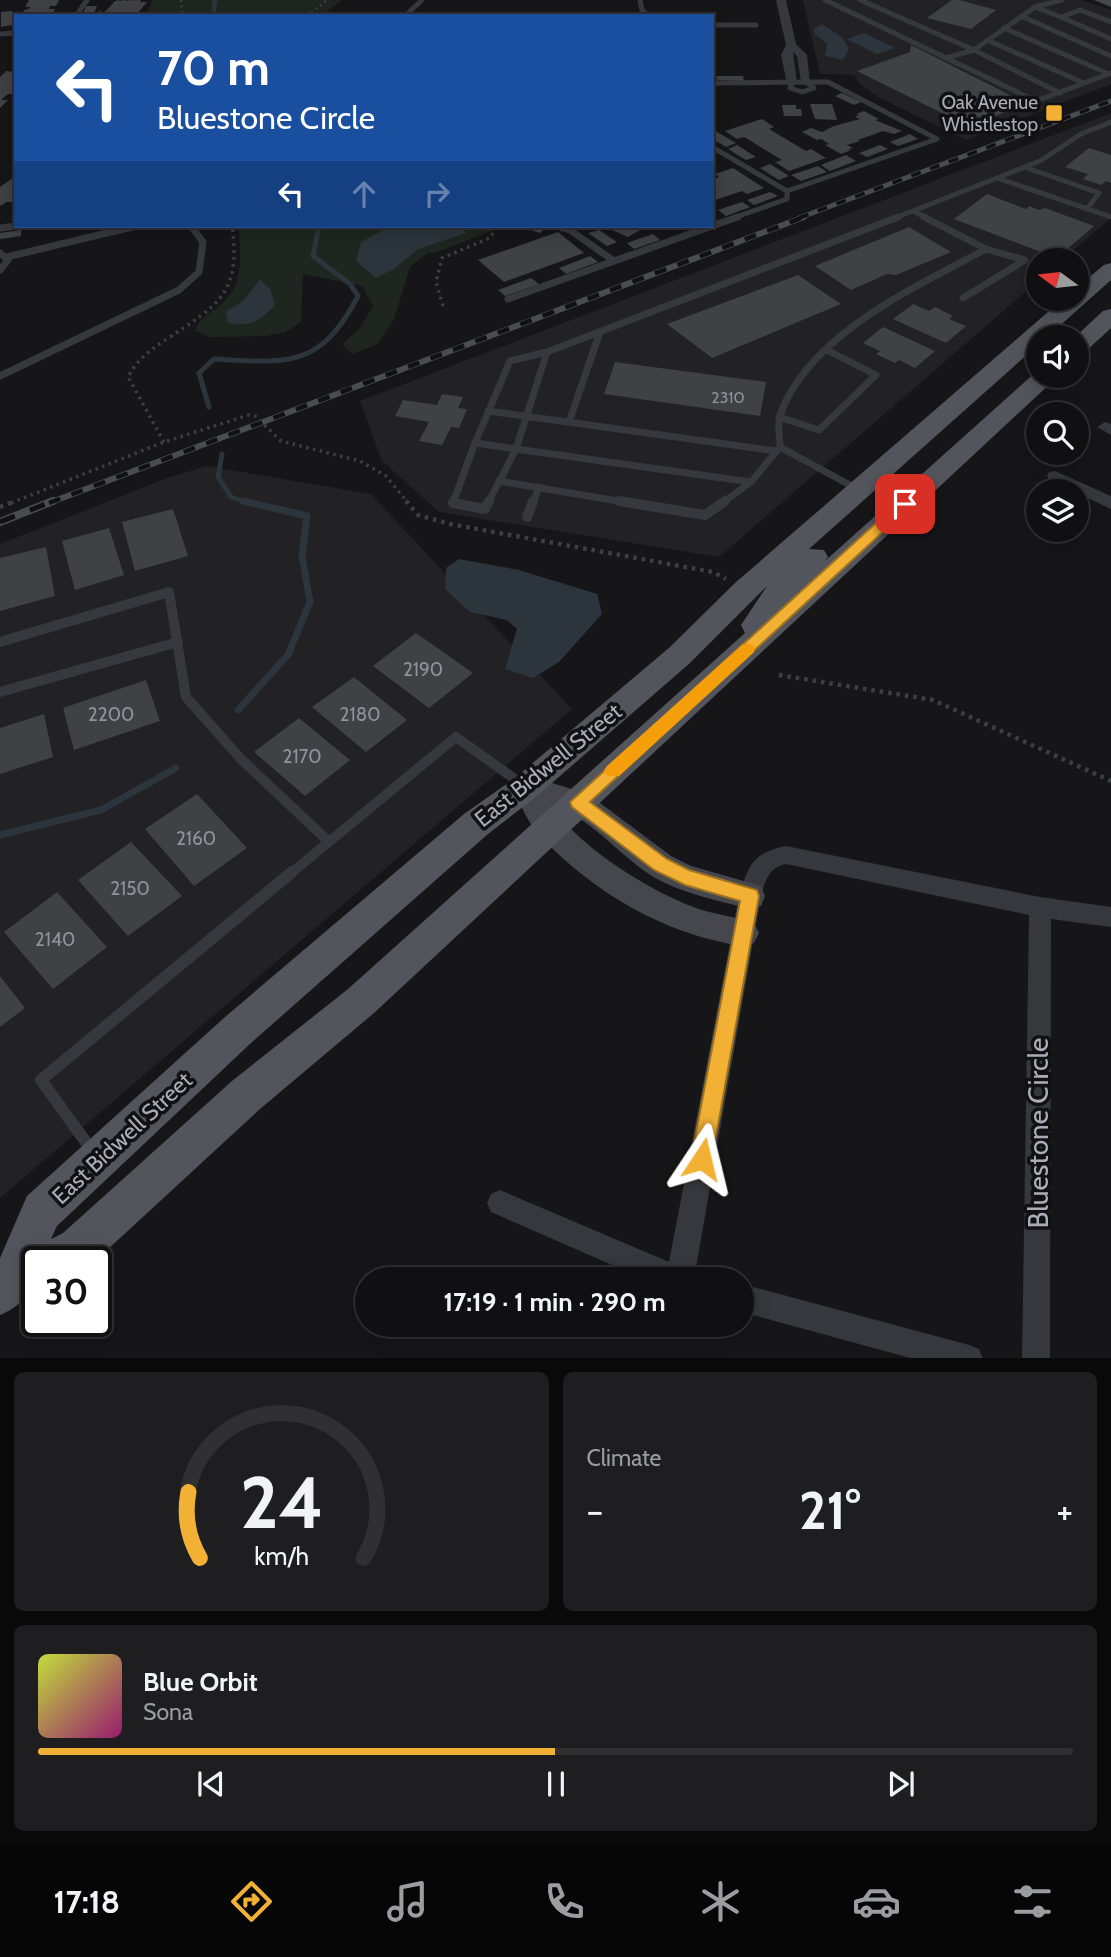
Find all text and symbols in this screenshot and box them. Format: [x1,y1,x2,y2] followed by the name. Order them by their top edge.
[157,38,270,97] text: 70 m
[42,42,133,133] icon: left
[941,91,1038,136] place label: Oak Avenue Whistlestop
[157,98,375,137] text: Bluestone Circle
[1044,103,1064,123] marker: Oak Avenue Whistlestop
[272,175,310,213] icon: left
[345,175,383,213] icon: ahead
[418,175,456,213] icon: right
[1026,248,1088,312] north arrow
[1026,248,1089,542] map controls
[1026,325,1089,388] button: sound
[711,388,745,407] house number: 2310
[1026,402,1089,465] button: search
[875,474,935,534] pin
[1026,479,1089,542] button: layers
[886,485,924,523] icon: arrive
[403,658,443,681] house number: 2190
[469,697,627,833] street label: East Bidwell Street
[88,703,134,726] house number: 2200
[340,703,380,726] house number: 2180
[283,745,321,768] house number: 2170
[176,827,216,850] house number: 2160
[110,877,150,900] house number: 2150
[35,928,75,951] house number: 2140
[1021,1038,1055,1228] street label: Bluestone Circle
[46,1066,198,1210] street label: East Bidwell Street
[665,1122,739,1196] position arrow
[21,1246,112,1337] speed limit sign: 30
[443,1286,666,1318] text: 17:19 · 1 min · 290 m
[587,1444,661,1472] text: Climate
[239,1458,323,1546] text: 24
[799,1479,861,1542] text: 21°
[587,1487,603,1534] text: −
[1056,1487,1073,1534] text: +
[254,1540,309,1570] text: km/h
[143,1666,258,1698] text: Blue Orbit
[143,1698,193,1726] text: Sona
[192,1765,230,1803] icon: previous
[537,1765,575,1803] icon: pause
[882,1765,920,1803] icon: next
[227,1877,276,1926] icon: directions
[383,1877,432,1926] icon: music
[540,1877,589,1926] icon: phone
[696,1877,745,1926] icon: climate
[852,1877,901,1926] icon: car
[1008,1877,1057,1926] icon: filters
[54,1882,120,1921] text: 17:18

